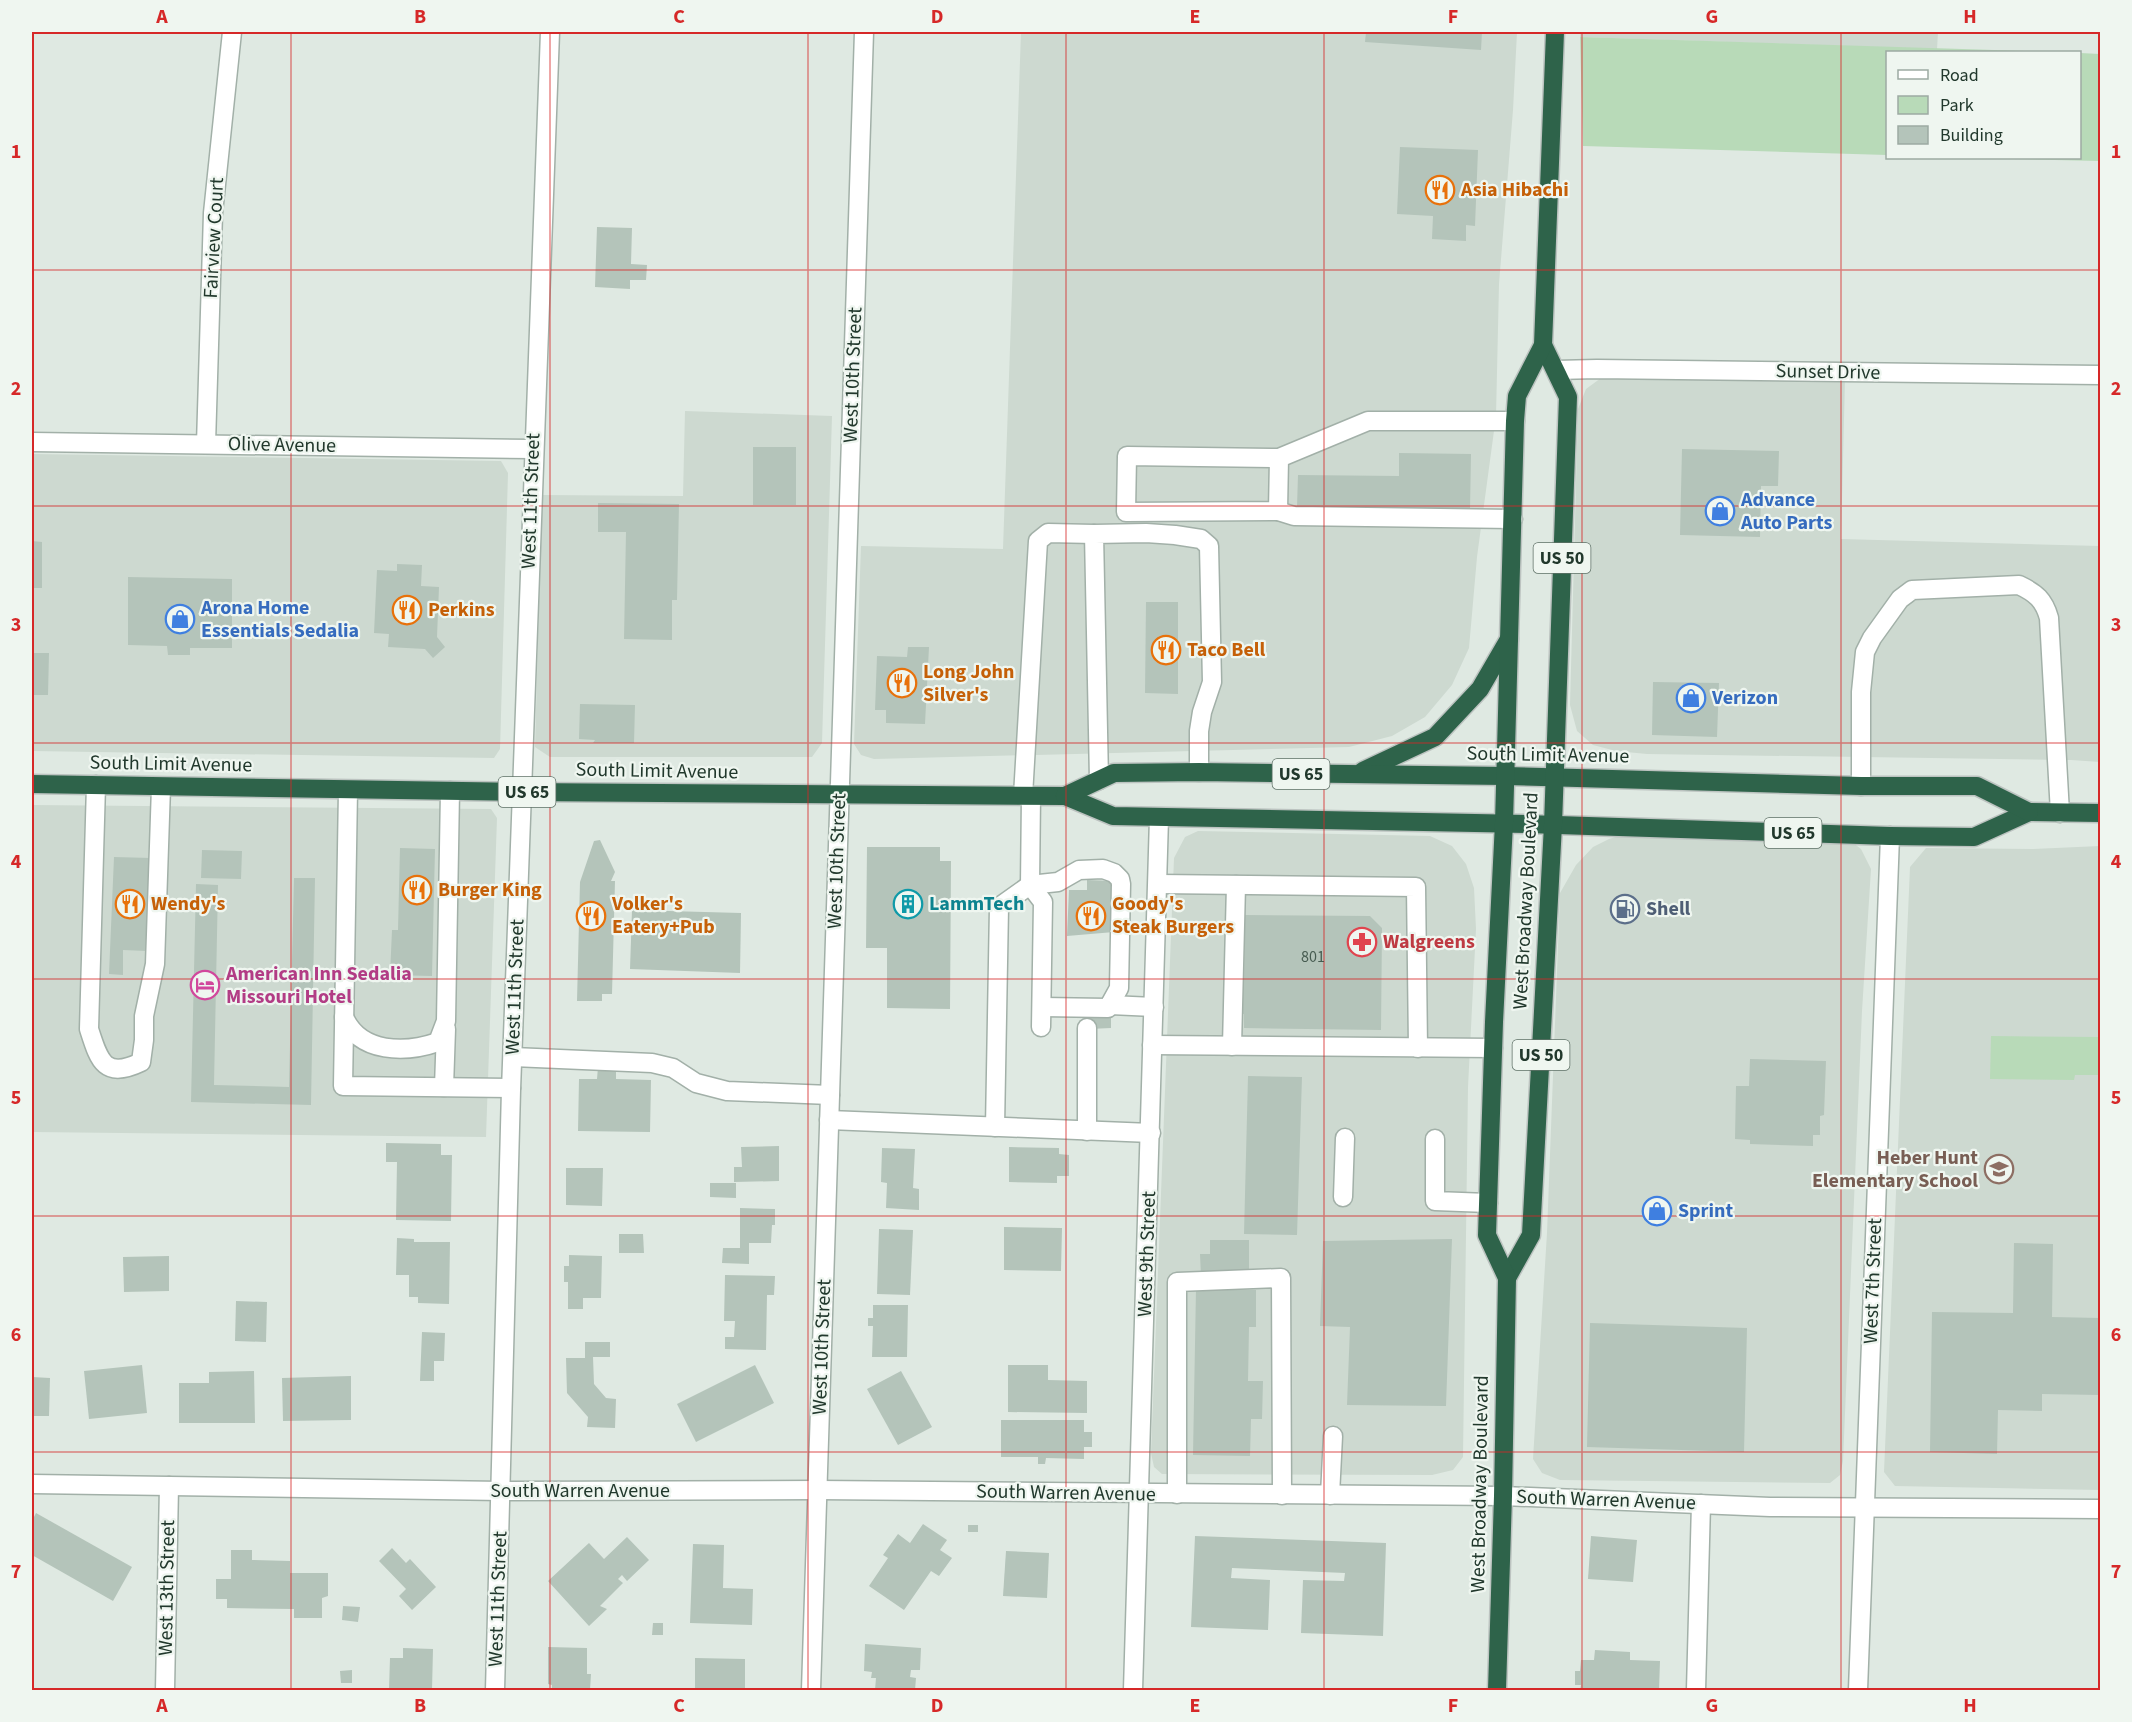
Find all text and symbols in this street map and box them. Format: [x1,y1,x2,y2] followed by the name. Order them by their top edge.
[155,3,168,31] text: A
[414,3,426,31] text: B
[673,3,685,31] text: C
[931,3,943,31] text: D
[1190,3,1200,31] text: E
[1448,3,1458,31] text: F
[1706,3,1718,31] text: G
[1963,3,1977,31] text: H
[1886,51,2081,159] legend
[1940,63,1979,88] text: Road
[1940,93,1974,118] text: Park
[1940,123,2003,148] text: Building
[11,138,21,166] text: 1
[2111,138,2121,166] text: 1
[1424,174,1456,206] restaurant icon: Asia Hibachi
[1460,176,1569,204] place label: Asia Hibachi
[197,177,231,299] street label: Fairview Court
[837,306,869,443] street label: West 10th Street
[1775,357,1881,387] street label: Sunset Drive
[11,375,21,403] text: 2
[2111,375,2121,403] text: 2
[228,430,336,460] street label: Olive Avenue
[515,432,547,569] street label: West 11th Street
[1740,486,1832,537] place label: Advance Auto Parts
[1704,495,1736,527] shop icon: Advance Auto Parts
[1534,543,1590,573] road number: US 50
[200,594,359,645] place label: Arona Home Essentials Sedalia
[391,594,423,626] restaurant icon: Perkins
[428,596,495,624] place label: Perkins
[164,603,196,635] shop icon: Arona Home Essentials Sedalia
[11,611,21,639] text: 3
[2111,611,2121,639] text: 3
[1150,634,1182,666] restaurant icon: Taco Bell
[1187,636,1265,664] place label: Taco Bell
[923,658,1014,709] place label: Long John Silver's
[886,667,918,699] restaurant icon: Long John Silver's
[1675,682,1707,714] shop icon: Verizon
[1711,684,1778,712] place label: Verizon
[1466,740,1630,770] street label: South Limit Avenue
[89,749,253,779] street label: South Limit Avenue
[575,756,739,786] street label: South Limit Avenue
[1272,759,1330,789] road number: US 65
[498,777,556,807] road number: US 65
[821,792,853,929] street label: West 10th Street
[1506,792,1546,1010] street label: West Broadway Boulevard
[1764,818,1822,848] road number: US 65
[11,848,22,876] text: 4
[2111,848,2122,876] text: 4
[401,874,433,906] restaurant icon: Burger King
[438,876,542,904] place label: Burger King
[114,888,146,920] restaurant icon: Wendy's
[892,888,924,920] building icon: LammTech
[151,890,226,918] place label: Wendy's
[611,890,715,941] place label: Volker's Eatery+Pub
[929,890,1024,918] place label: LammTech
[1112,890,1234,941] place label: Goody's Steak Burgers
[1609,893,1641,925] fuel station icon: Shell
[1646,895,1691,923] place label: Shell
[575,900,607,932] restaurant icon: Volker's Eatery+Pub
[1075,900,1107,932] restaurant icon: Goody's Steak Burgers
[499,918,531,1055] street label: West 11th Street
[1346,926,1378,958] pharmacy icon: Walgreens
[1383,928,1475,956] place label: Walgreens
[1301,946,1325,968] house number: 801
[225,960,412,1011] place label: American Inn Sedalia Missouri Hotel
[189,969,221,1001] hotel icon: American Inn Sedalia Missouri Hotel
[1512,1040,1570,1070] road number: US 50
[11,1084,21,1112] text: 5
[2111,1084,2121,1112] text: 5
[1812,1144,1978,1195] place label: Heber Hunt Elementary School
[1983,1153,2015,1185] school or university icon: Heber Hunt Elementary School
[1131,1190,1163,1317] street label: West 9th Street
[1641,1195,1673,1227] shop icon: Sprint
[1678,1197,1734,1225] place label: Sprint
[1857,1217,1889,1344] street label: West 7th Street
[806,1278,838,1415] street label: West 10th Street
[11,1321,21,1349] text: 6
[2111,1321,2121,1349] text: 6
[1464,1375,1496,1593] street label: West Broadway Boulevard
[490,1477,670,1505] street label: South Warren Avenue
[976,1477,1156,1509] street label: South Warren Avenue
[1516,1483,1696,1517] street label: South Warren Avenue
[152,1520,182,1656] street label: West 13th Street
[482,1530,514,1667] street label: West 11th Street
[11,1558,21,1586] text: 7
[2111,1558,2121,1586] text: 7
[155,1692,168,1720] text: A
[414,1692,426,1720] text: B
[673,1692,685,1720] text: C
[931,1692,943,1720] text: D
[1190,1692,1200,1720] text: E
[1448,1692,1458,1720] text: F
[1706,1692,1718,1720] text: G
[1963,1692,1977,1720] text: H

